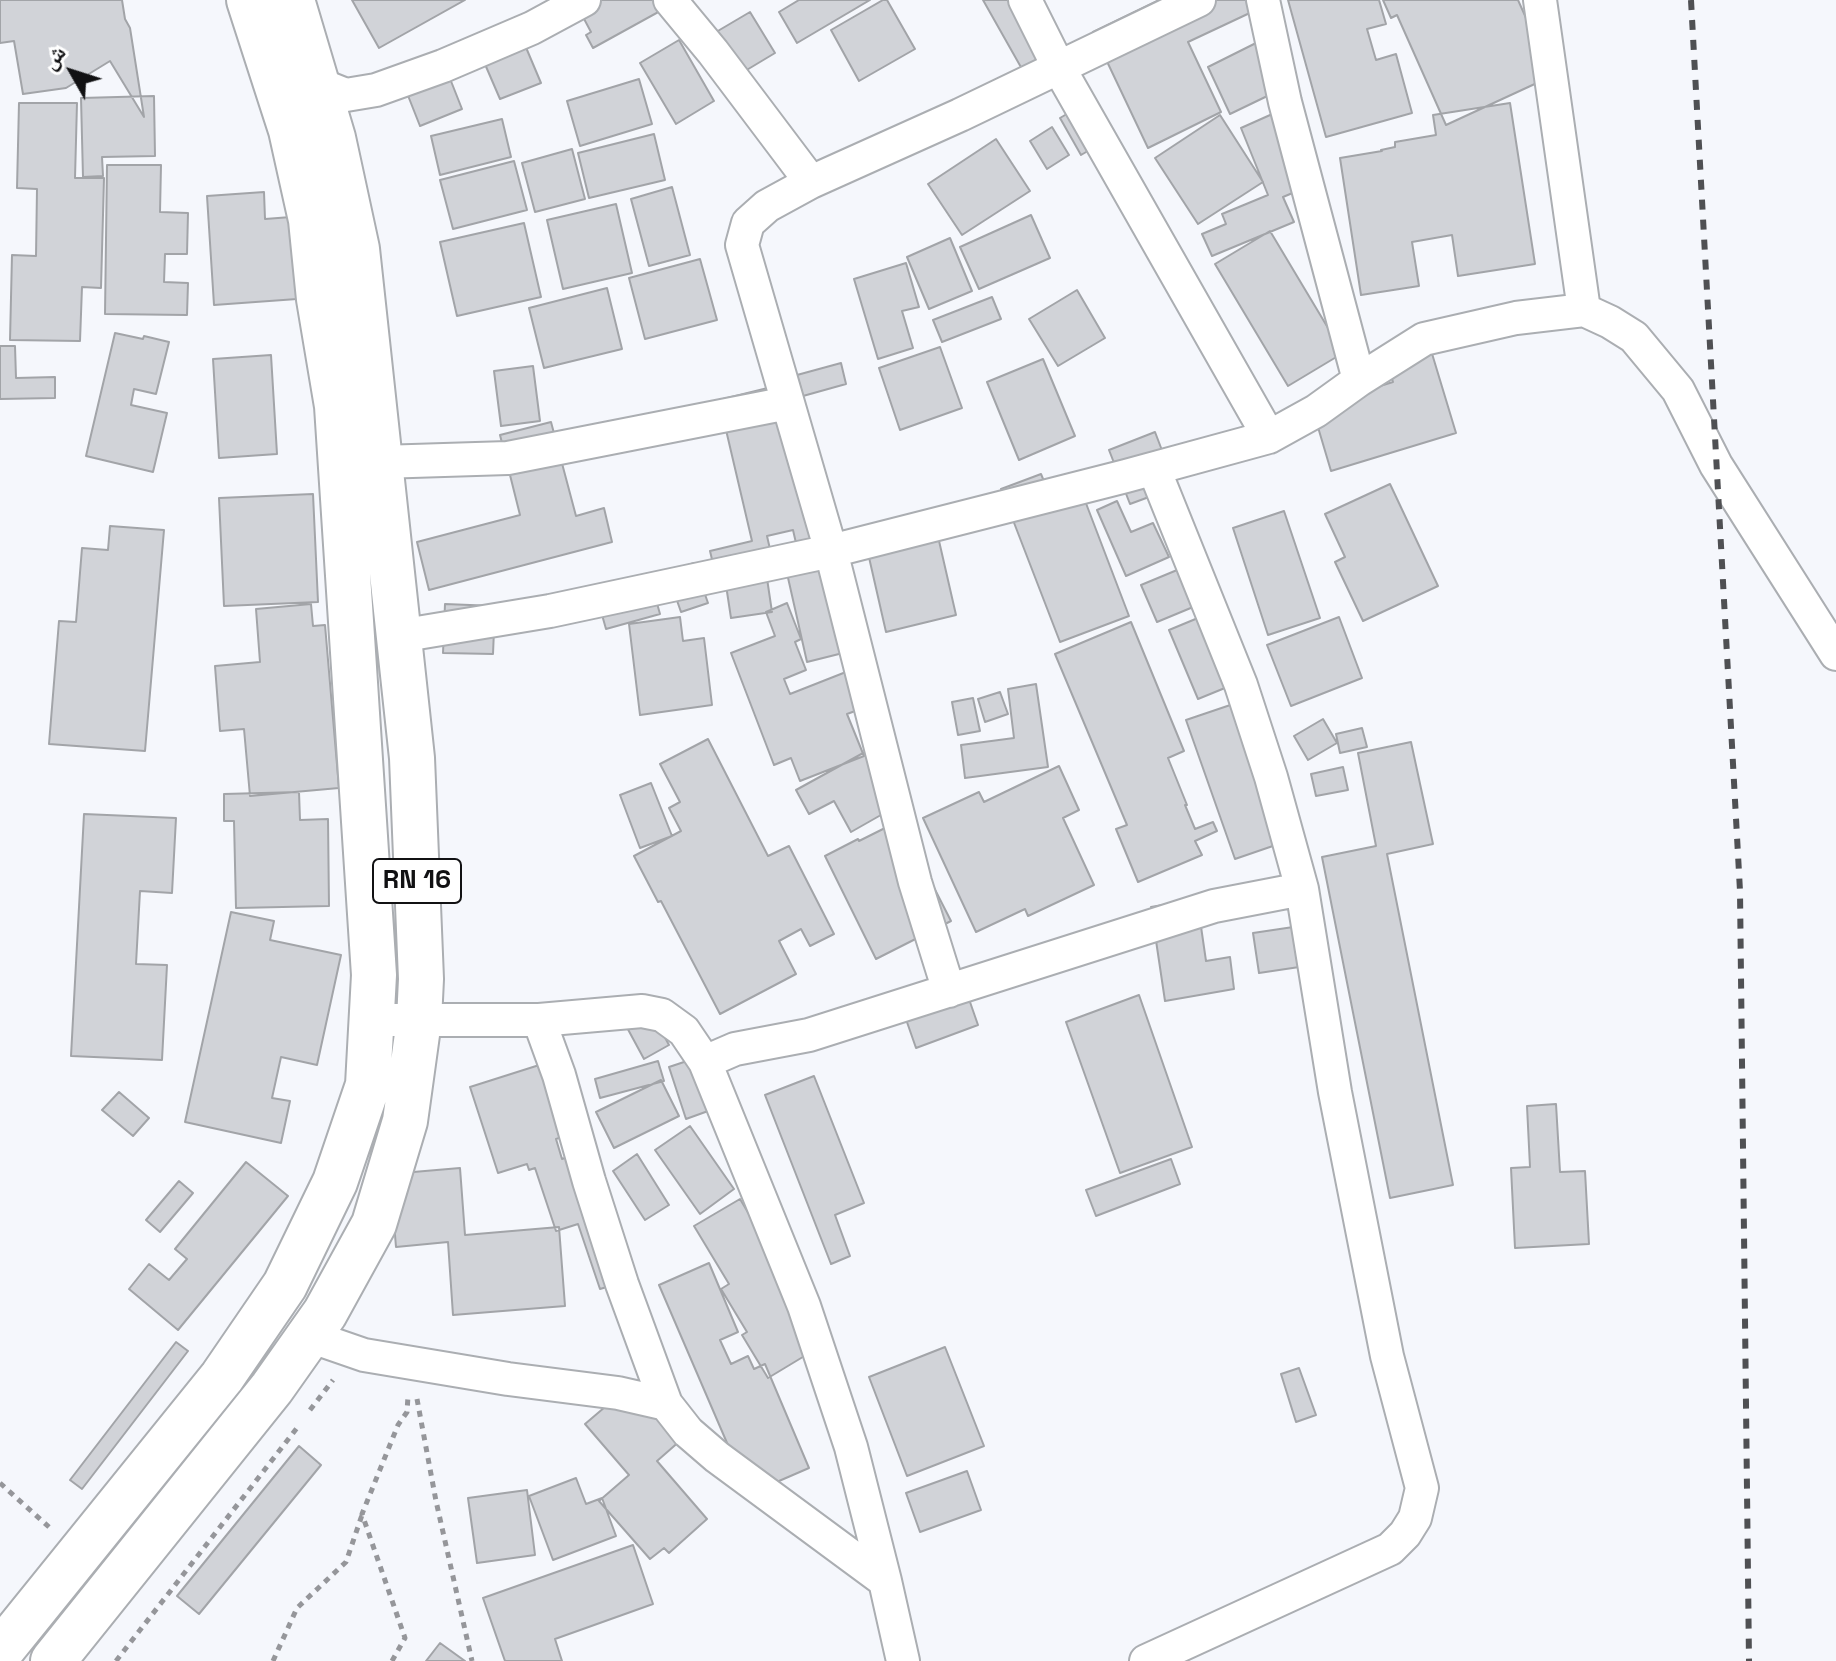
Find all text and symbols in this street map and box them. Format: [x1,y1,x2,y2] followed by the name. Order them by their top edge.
[32,32,112,112] north arrow
[35,39,72,75] text: ش
[373,859,461,903] road number: RN 16

